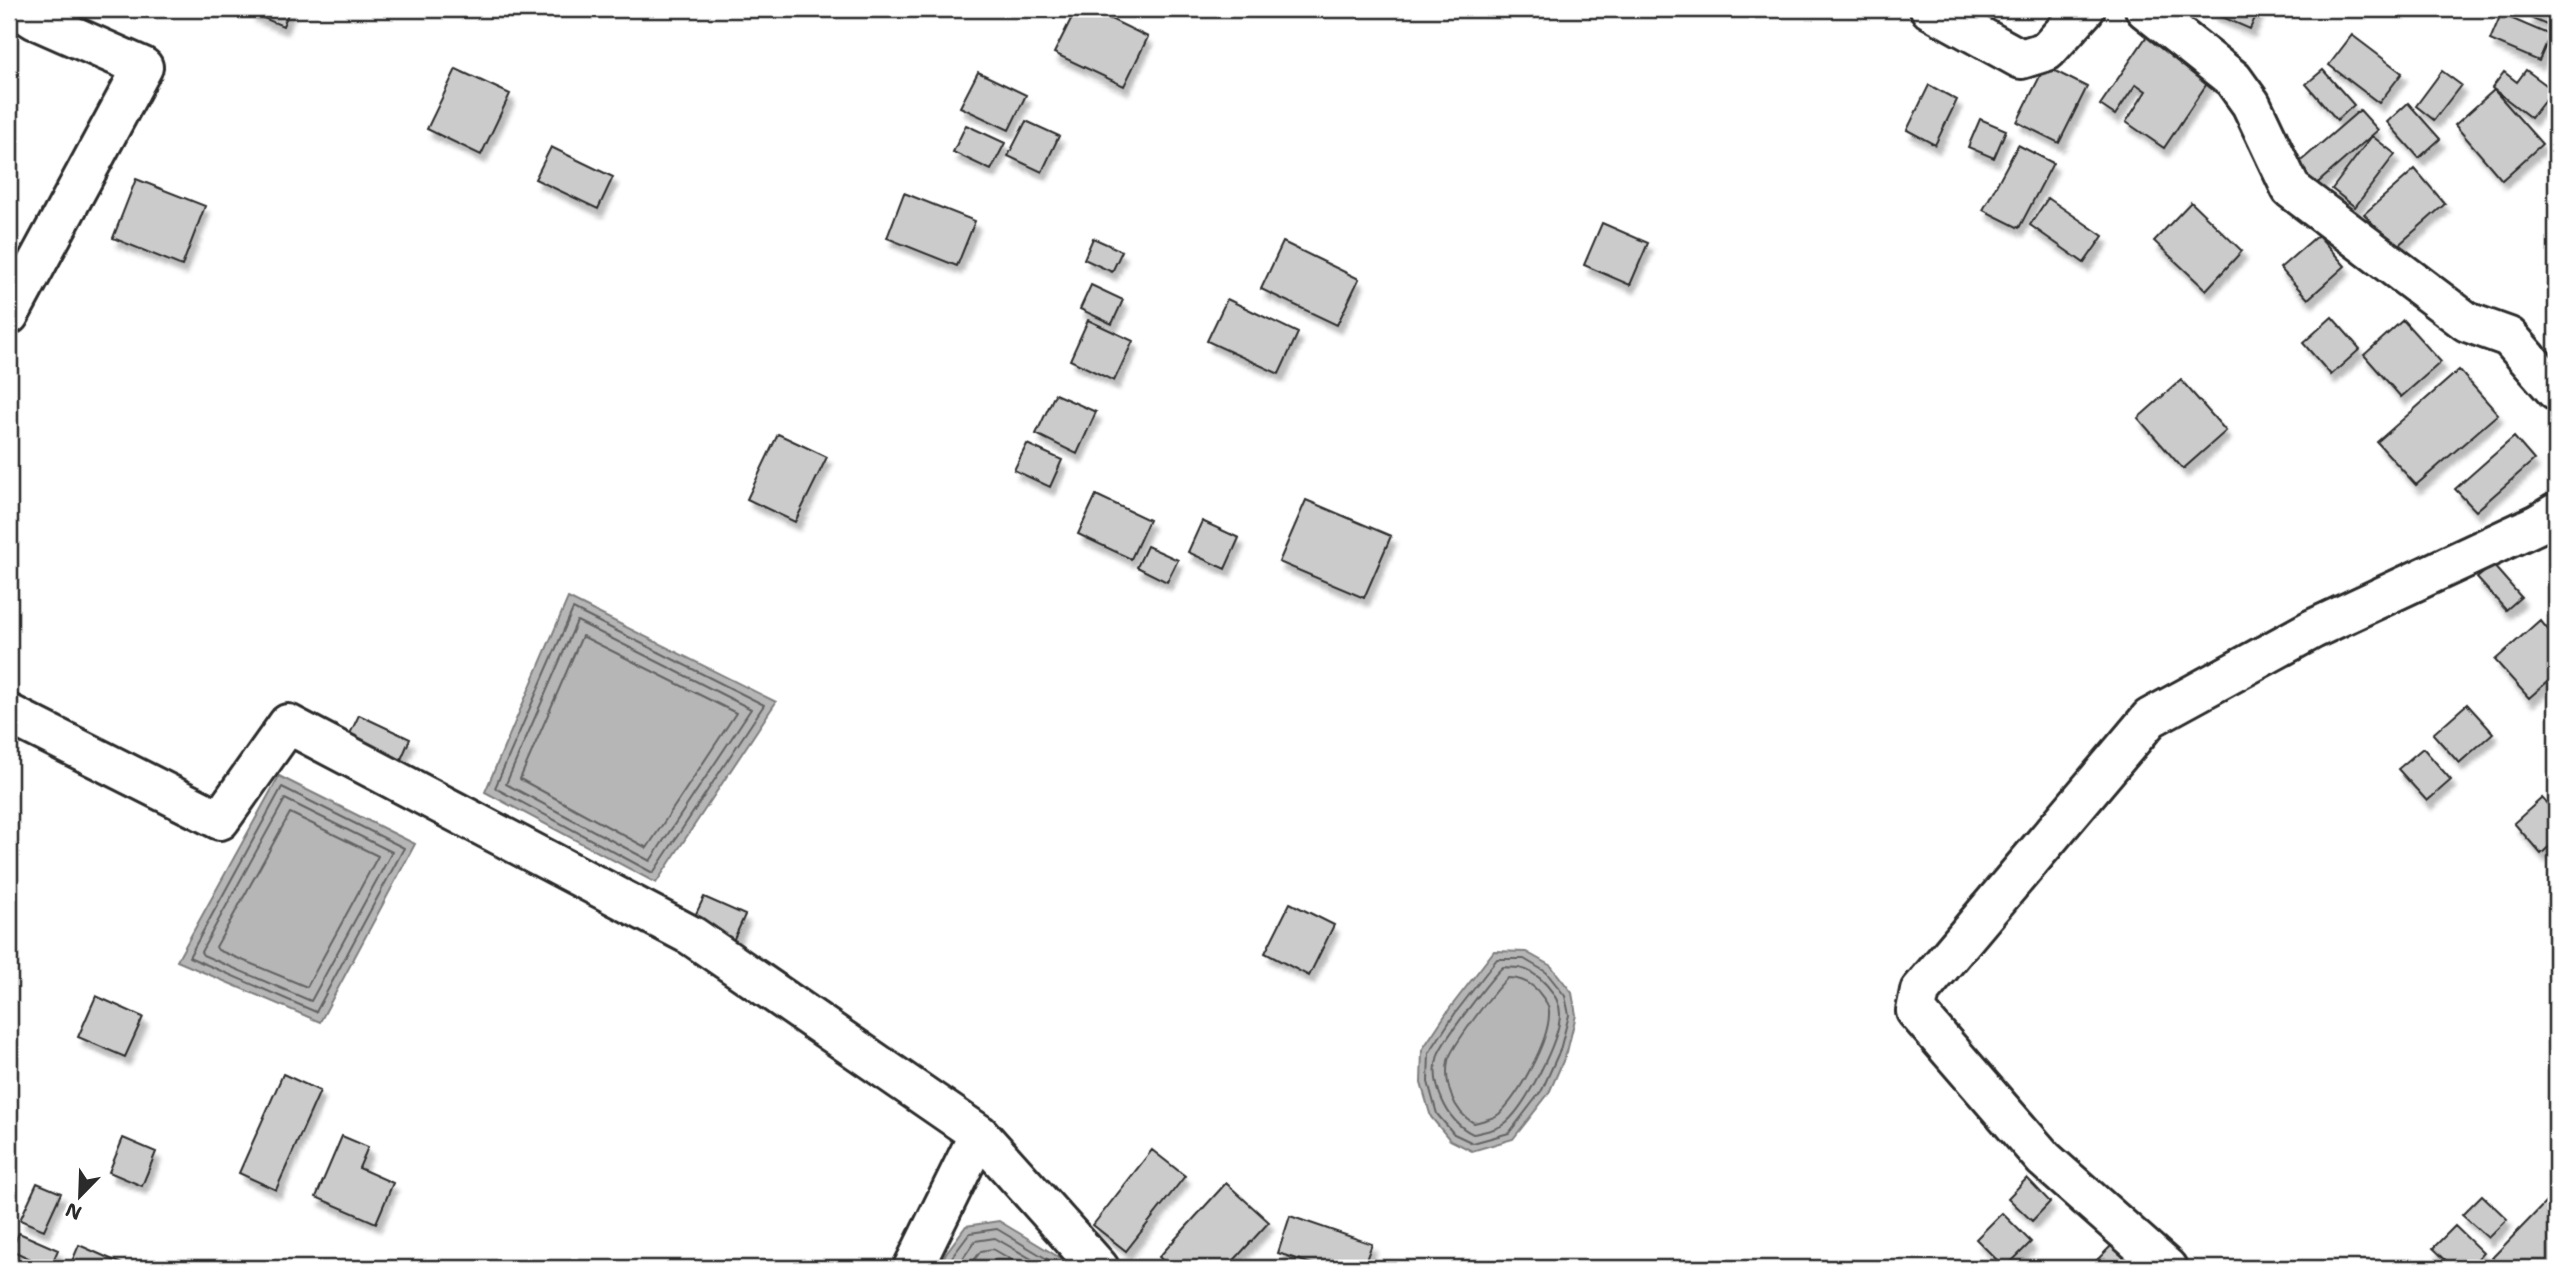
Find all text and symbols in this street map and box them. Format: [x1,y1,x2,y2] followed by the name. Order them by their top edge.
[46,1162,116,1232] north arrow
[62,1197,85,1226] text: N

